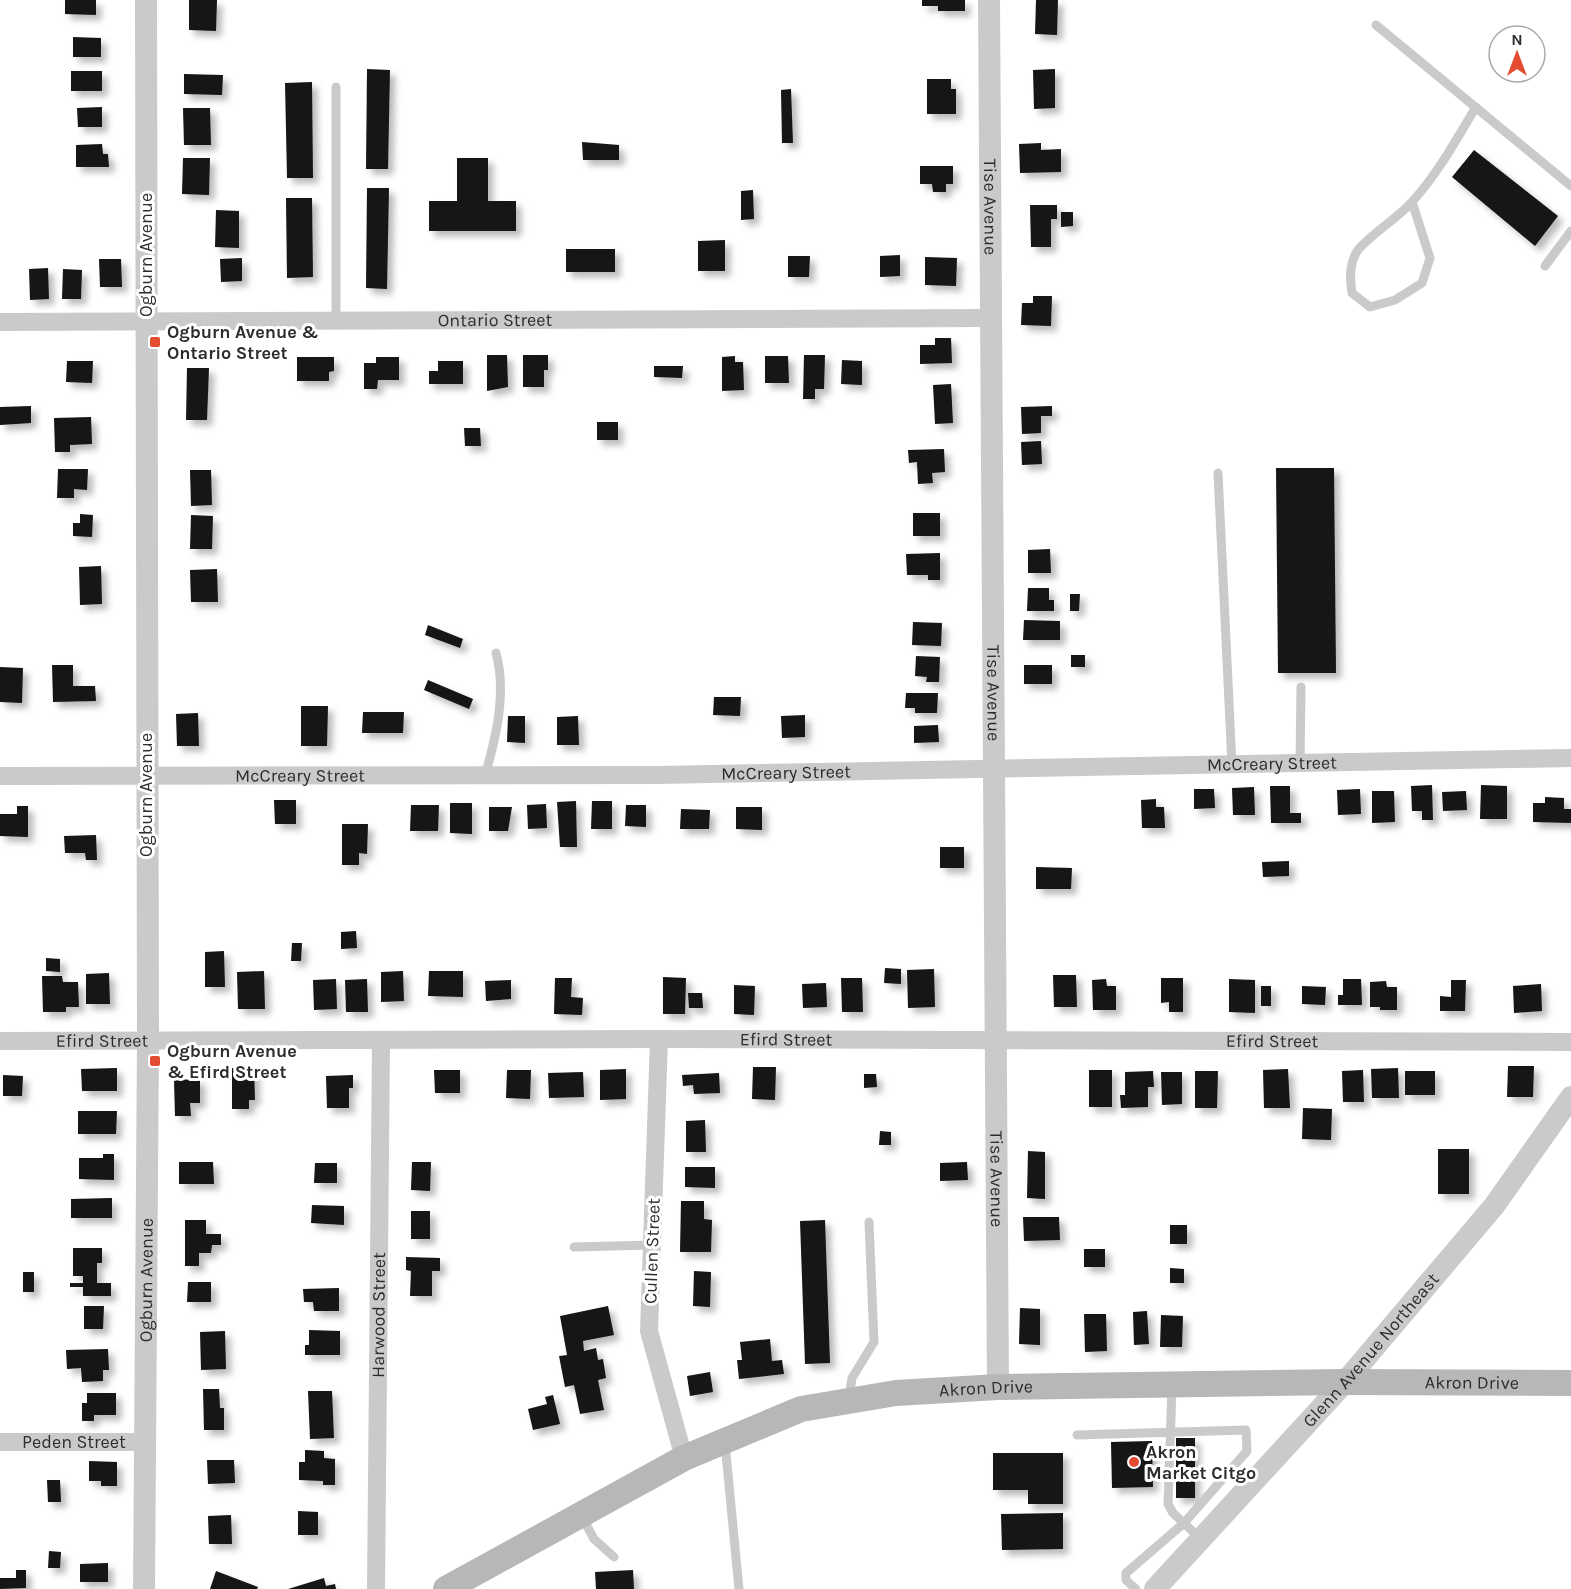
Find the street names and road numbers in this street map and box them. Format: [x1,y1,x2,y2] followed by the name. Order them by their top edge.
[979,159,1002,255] street label: Tise Avenue
[135,193,157,317] street label: Ogburn Avenue
[438,309,553,331] street label: Ontario Street
[982,645,1005,741] street label: Tise Avenue
[135,733,157,857] street label: Ogburn Avenue
[1207,751,1337,776] street label: McCreary Street
[721,760,851,785] street label: McCreary Street
[235,764,365,787] street label: McCreary Street
[740,1028,833,1051] street label: Efird Street
[56,1030,149,1052] street label: Efird Street
[1226,1030,1319,1052] street label: Efird Street
[985,1131,1008,1227] street label: Tise Avenue
[639,1198,665,1304] street label: Cullen Street
[135,1218,158,1342] street label: Ogburn Avenue
[367,1252,390,1378] street label: Harwood Street
[1298,1268,1444,1432] street label: Glenn Avenue Northeast
[1425,1371,1519,1394] street label: Akron Drive
[938,1375,1033,1401] street label: Akron Drive
[22,1431,126,1453] street label: Peden Street

